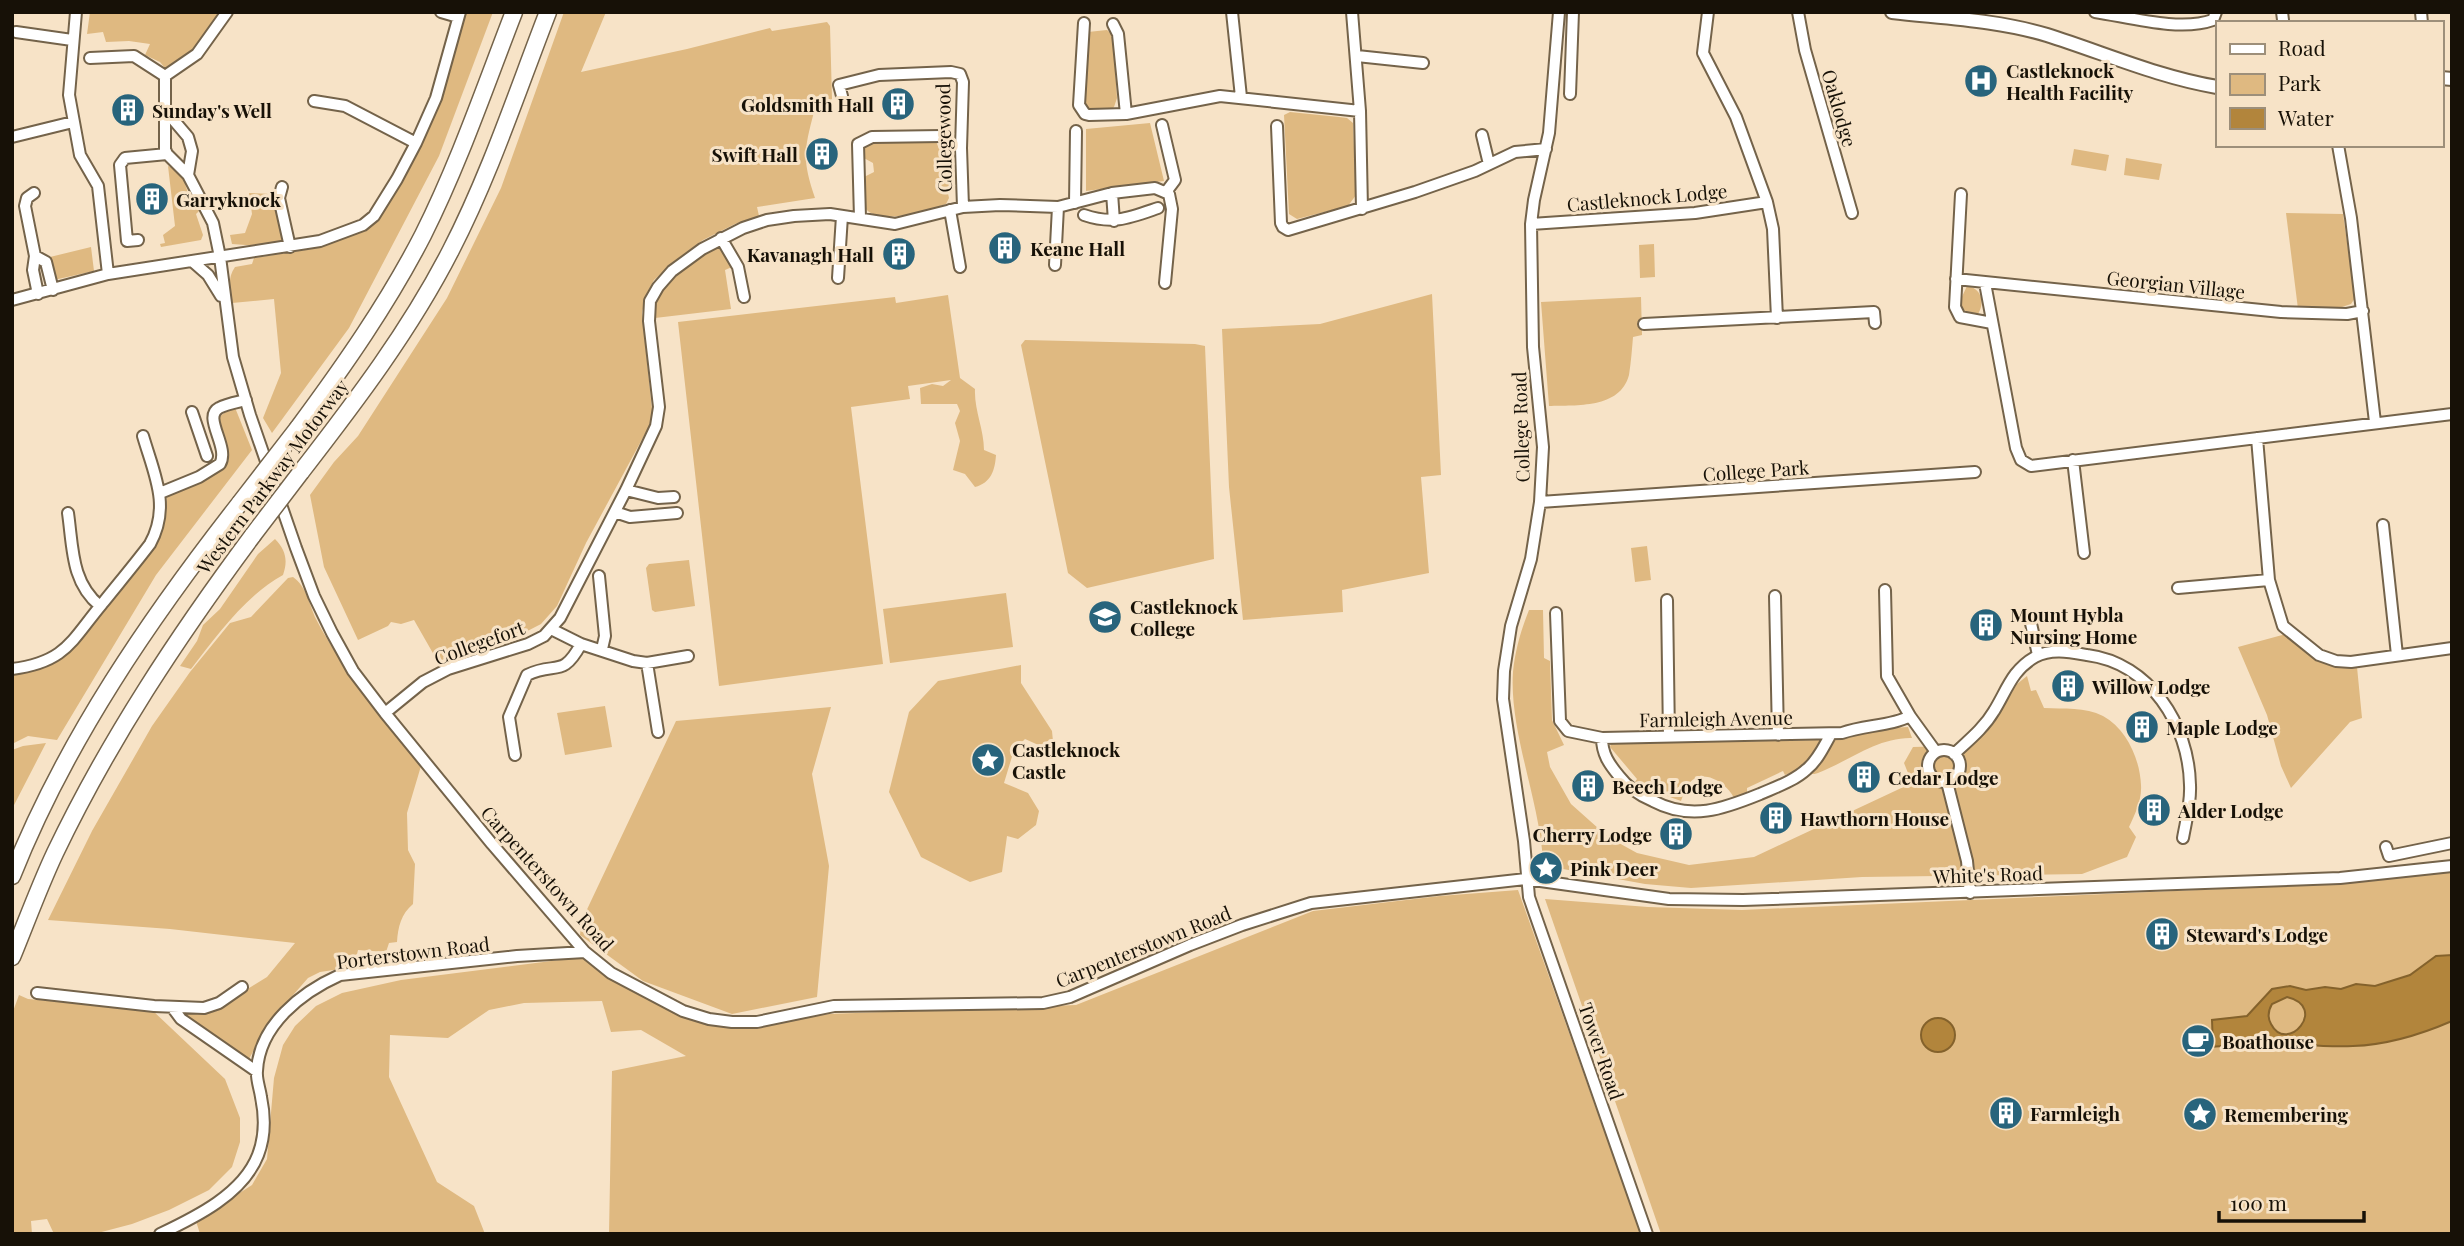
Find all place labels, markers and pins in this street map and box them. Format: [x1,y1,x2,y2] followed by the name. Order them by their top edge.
[2006,57,2134,105] place label: Castleknock Health Facility
[1962,62,2000,100] hospital icon: Castleknock Health Facility
[879,85,917,123] building icon: Goldsmith Hall
[109,91,147,129] building icon: Sunday's Well
[741,91,874,117] place label: Goldsmith Hall
[152,97,272,123] place label: Sunday's Well
[803,135,841,173] building icon: Swift Hall
[712,141,798,167] place label: Swift Hall
[133,180,171,218] building icon: Garryknock
[176,186,282,212] place label: Garryknock
[986,229,1024,267] building icon: Keane Hall
[880,235,918,273] building icon: Kavanagh Hall
[1030,235,1125,261] place label: Keane Hall
[747,241,874,267] place label: Kavanagh Hall
[1130,593,1239,641] place label: Castleknock College
[1086,598,1124,636] school or university icon: Castleknock College
[2010,601,2137,649] place label: Mount Hybla Nursing Home
[1967,606,2005,644] building icon: Mount Hybla Nursing Home
[2049,667,2087,705] building icon: Willow Lodge
[2091,673,2210,699] place label: Willow Lodge
[2123,708,2161,746] building icon: Maple Lodge
[2166,714,2278,740] place label: Maple Lodge
[1012,736,1121,784] place label: Castleknock Castle
[969,741,1007,779] place icon: Castleknock Castle
[1845,758,1883,796] building icon: Cedar Lodge
[1888,764,1999,790] place label: Cedar Lodge
[1569,767,1607,805] building icon: Beech Lodge
[1612,773,1723,799] place label: Beech Lodge
[2135,791,2173,829] building icon: Alder Lodge
[2177,797,2284,823] place label: Alder Lodge
[1757,799,1795,837] building icon: Hawthorn House
[1800,805,1949,831] place label: Hawthorn House
[1657,815,1695,853] building icon: Cherry Lodge
[1533,821,1652,847] place label: Cherry Lodge
[1527,849,1565,887] place icon: Pink Deer
[1570,855,1658,881] place label: Pink Deer
[2143,915,2181,953] building icon: Steward's Lodge
[2186,921,2328,947] place label: Steward's Lodge
[2179,1022,2217,1060] cafe icon: Boathouse
[2222,1028,2314,1054] place label: Boathouse
[1987,1094,2025,1132] building icon: Farmleigh
[2181,1095,2219,1133] place icon: Remembering
[2030,1100,2121,1126] place label: Farmleigh
[2224,1101,2348,1127] place label: Remembering

